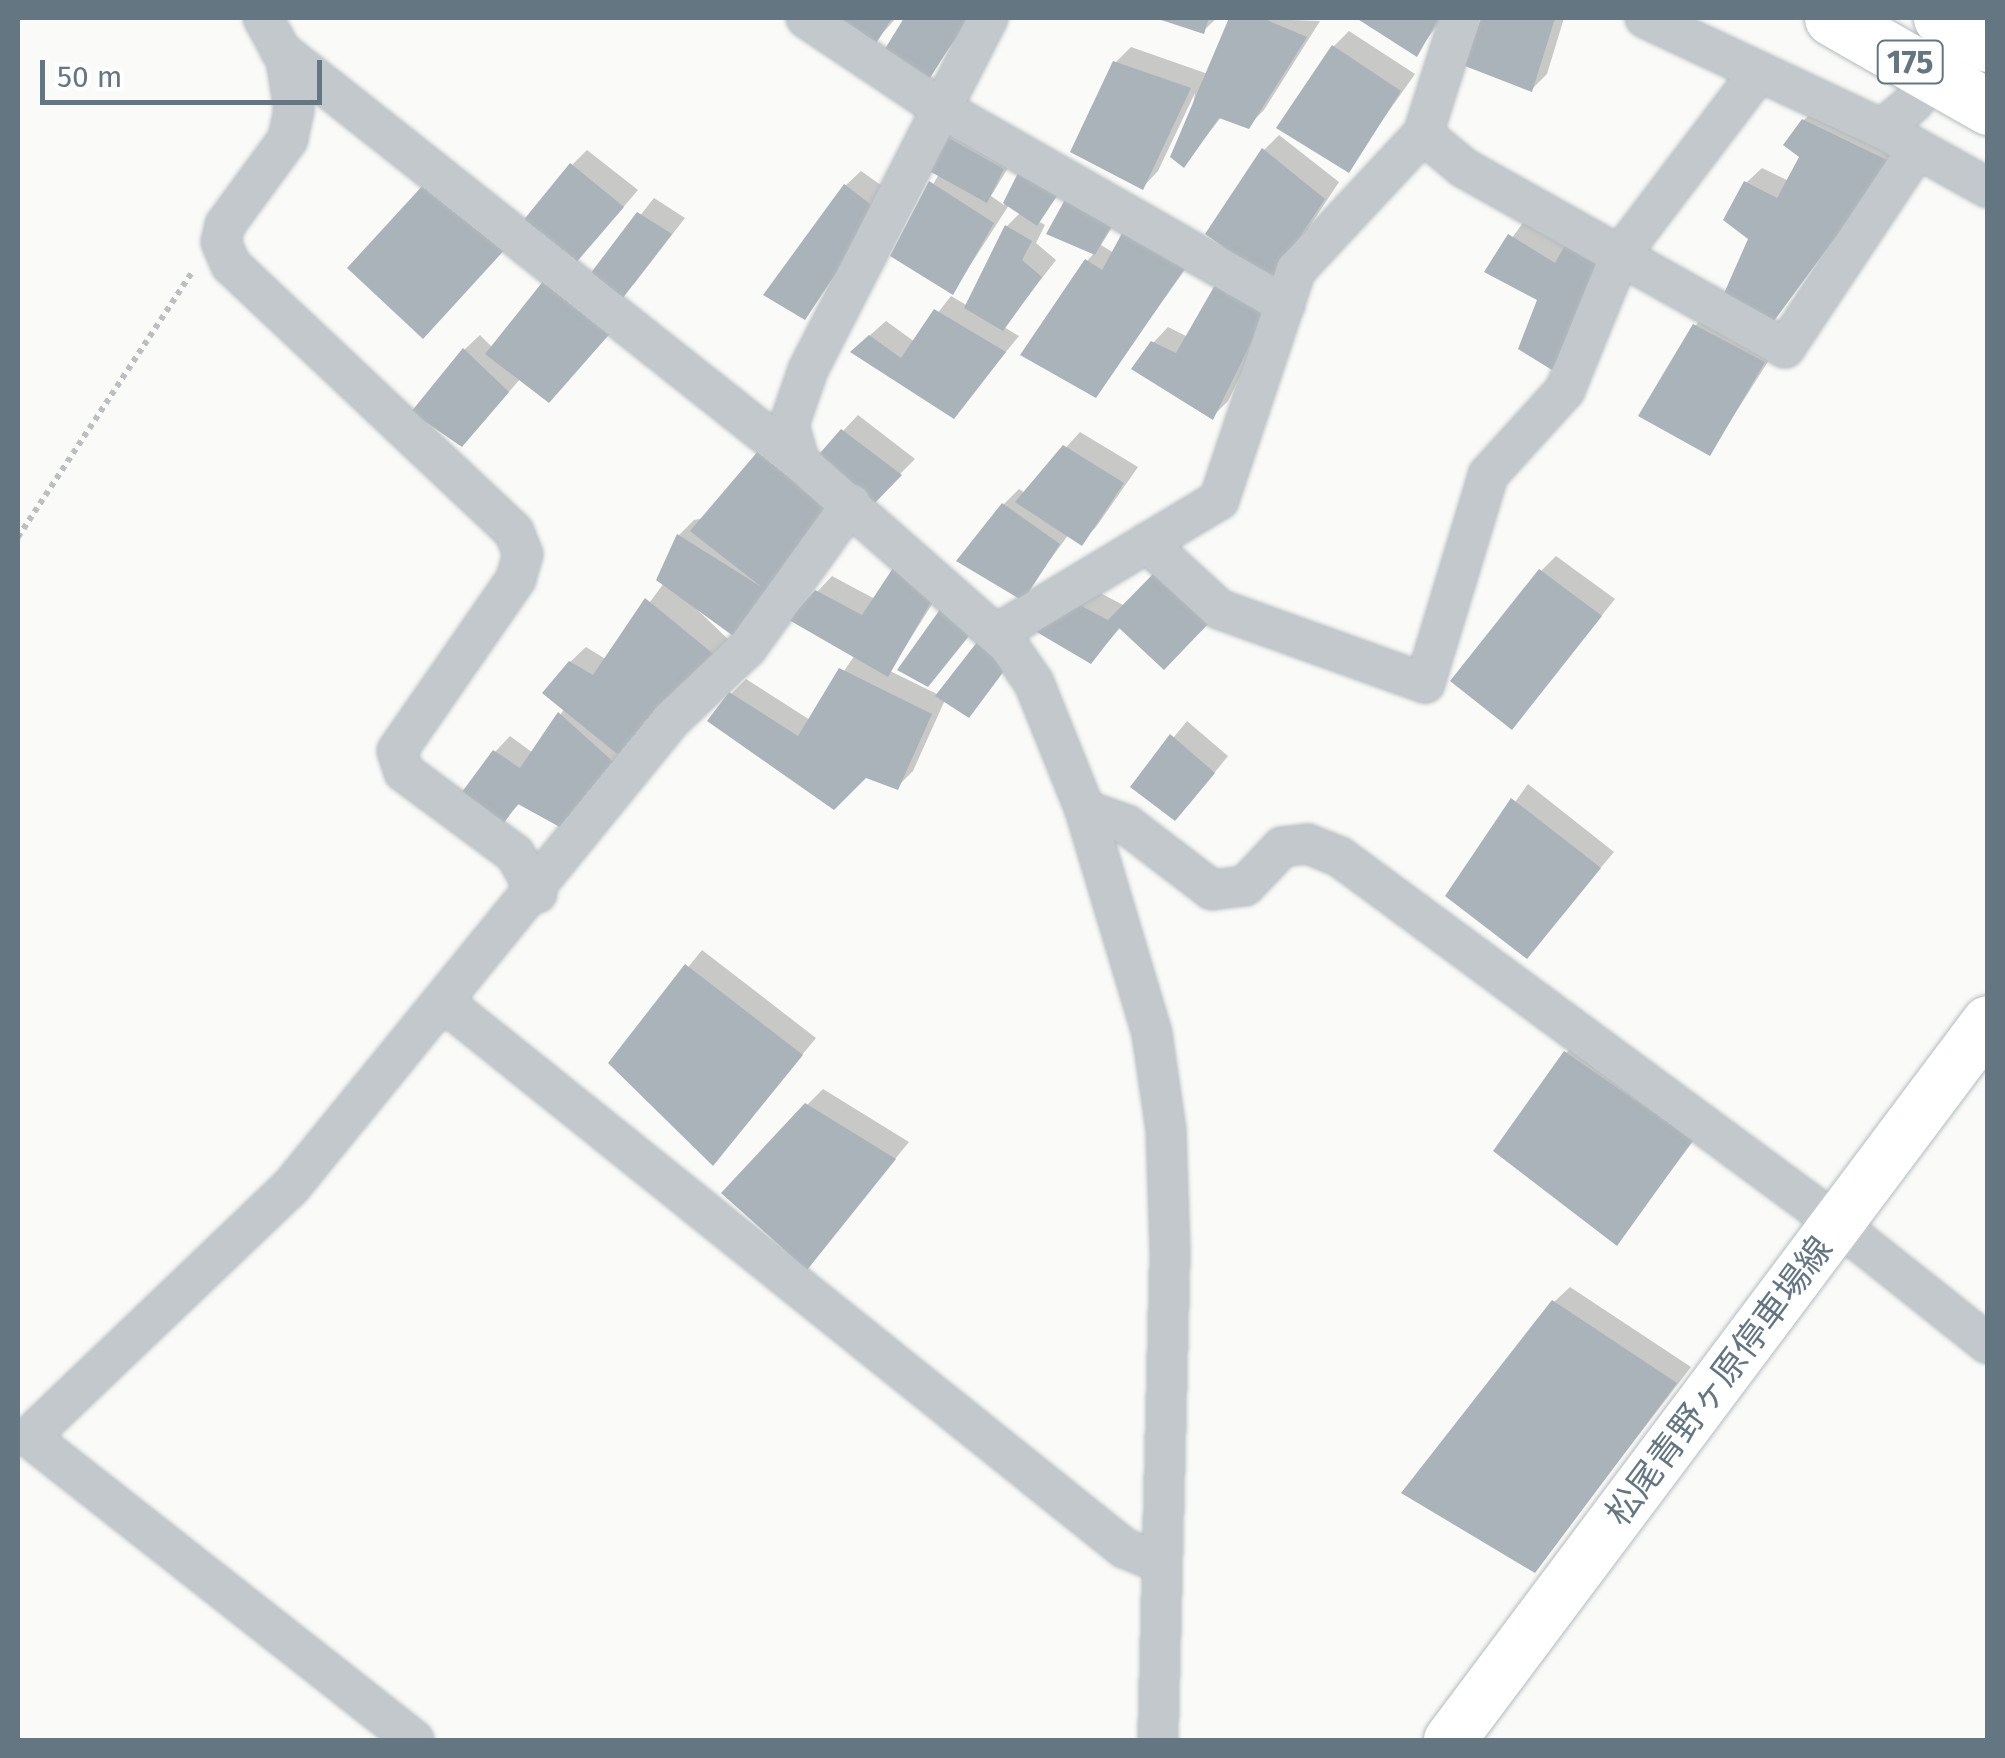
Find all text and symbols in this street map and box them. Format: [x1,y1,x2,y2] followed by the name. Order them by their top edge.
[1875,35,1945,89] road number: 175
[45,40,328,102] scale bar
[57,59,122,95] text: 50 m
[1597,1229,1841,1533] street label: 松尾青野ヶ原停車場線

